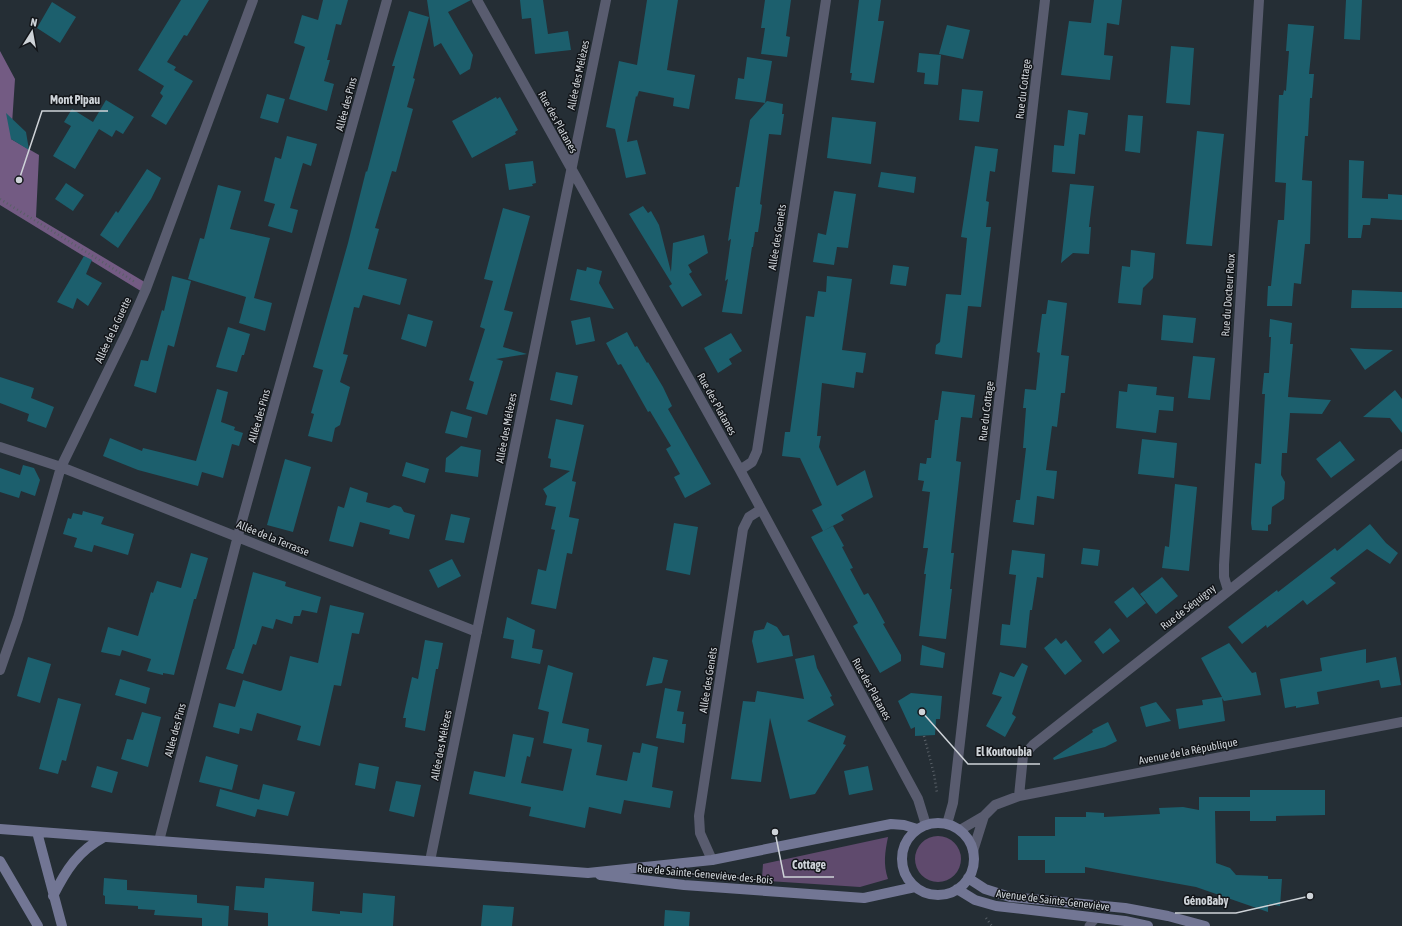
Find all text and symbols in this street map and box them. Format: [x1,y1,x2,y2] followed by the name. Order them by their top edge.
[12,12,52,52] north arrow
[30,16,38,29] text: N
[565,39,591,111] street label: Allée des Mélèzes
[1013,58,1033,120] street label: Rue du Cottage
[333,76,359,132] street label: Allée des Pins
[42,87,108,111] callout: Mont Pipau
[536,89,580,155] street label: Rue des Platanes
[50,93,100,107] text: Mont Pipau
[766,203,788,271] street label: Allée des Genêts
[1219,252,1237,337] street label: Rue du Docteur Roux
[93,295,133,365] street label: Allée de la Guette
[695,371,739,437] street label: Rue des Platanes
[976,380,996,442] street label: Rue du Cottage
[246,388,272,444] street label: Allée des Pins
[493,392,519,464] street label: Allée des Mélèzes
[235,518,311,558] street label: Allée de la Terrasse
[1158,582,1218,632] street label: Rue de Séquigny
[697,646,719,714] street label: Allée des Genêts
[850,656,894,722] street label: Rue des Platanes
[162,702,188,758] street label: Allée des Pins
[428,709,454,781] street label: Allée des Mélèzes
[1138,736,1238,766] street label: Avenue de la République
[968,740,1040,764] callout: El Koutoubia
[976,745,1032,759] text: El Koutoubia
[784,853,834,877] callout: Cottage
[792,858,826,872] text: Cottage
[637,862,773,886] street label: Rue de Sainte-Geneviève-des-Bois
[995,887,1111,913] street label: Avenue de Sainte-Geneviève
[1175,889,1236,913] callout: GénoBaby
[1183,894,1229,908] text: GénoBaby

